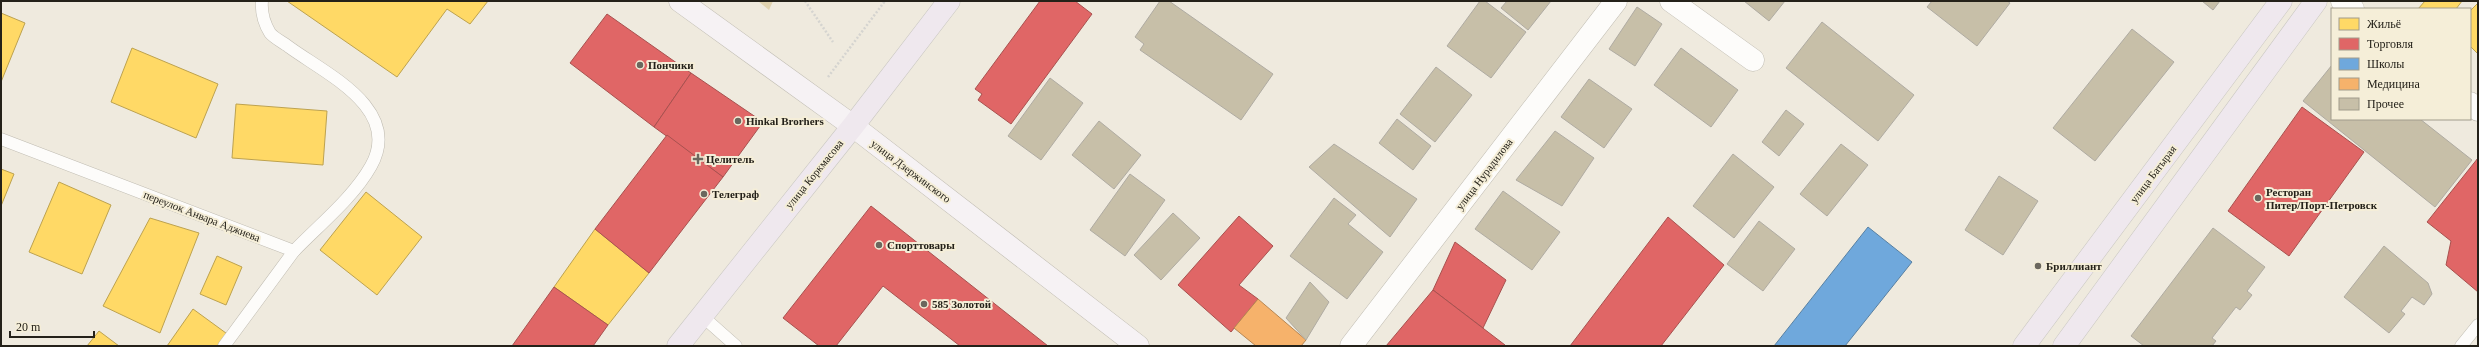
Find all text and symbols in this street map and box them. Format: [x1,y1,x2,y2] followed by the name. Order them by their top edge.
[2331,8,2471,120] legend
[2367,17,2401,31] text: Жильё
[2367,37,2414,51] text: Торговля
[2367,57,2404,71] text: Школы
[648,59,694,71] place label: Пончики
[635,60,645,70] marker: Пончики
[2367,77,2420,91] text: Медицина
[2367,97,2404,111] text: Прочее
[746,115,824,127] place label: Hinkal Brorhers
[733,116,743,126] marker: Hinkal Brorhers
[1453,136,1515,212] street label: улица Нурадилова
[783,137,846,211] street label: улица Коркмасова
[869,137,954,205] street label: улица Дзержинского
[2128,143,2178,205] street label: улица Батырая
[706,153,754,165] place label: Целитель
[693,154,703,164] marker: Целитель
[2266,186,2378,211] place label: Ресторан Питер/Порт-Петровск
[142,188,262,244] street label: переулок Анвара Аджиева
[712,188,759,200] place label: Телеграф
[699,189,709,199] marker: Телеграф
[2253,193,2263,203] marker: Ресторан Питер/Порт-Петровск
[887,239,955,251] place label: Спорттовары
[874,240,884,250] marker: Спорттовары
[2046,260,2102,272] place label: Бриллиант
[2033,261,2043,271] marker: Бриллиант
[932,298,992,310] place label: 585 Золотой
[919,299,929,309] marker: 585 Золотой
[10,313,94,339] scale bar
[16,320,41,334] text: 20 m

